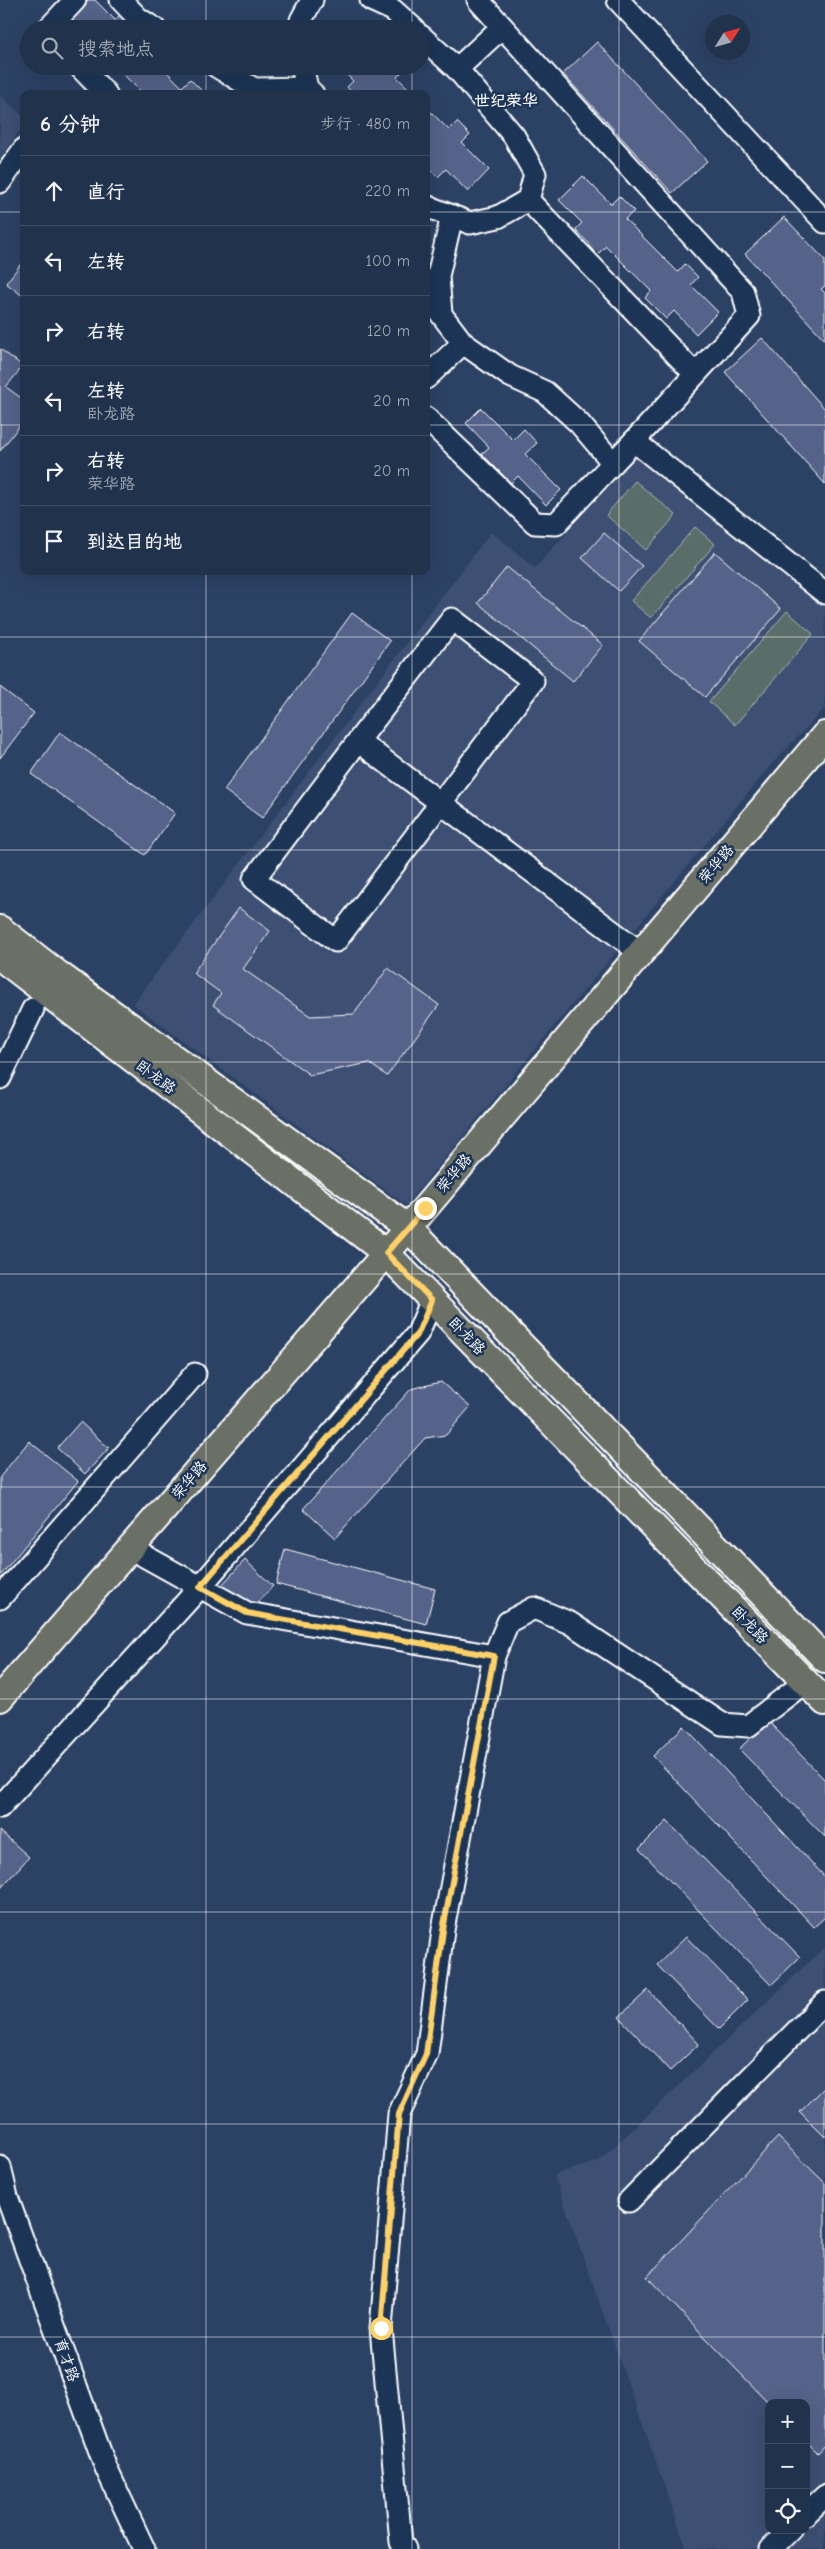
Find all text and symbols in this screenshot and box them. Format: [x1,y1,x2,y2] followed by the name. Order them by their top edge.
[705,15,750,60] north arrow
[20,20,430,75] search box
[38,34,66,62] icon: search
[78,38,154,60] text: 搜索地点
[474,92,538,110] district label: 世纪荣华
[40,112,100,136] text: 6 分钟
[320,115,410,133] text: 步行 · 480 m
[40,177,68,205] icon: ahead
[87,181,125,203] text: 直行
[365,182,410,200] text: 220 m
[40,247,68,275] icon: left
[87,251,125,273] text: 左转
[366,252,410,270] text: 100 m
[40,317,68,345] icon: right
[87,321,125,343] text: 右转
[367,322,410,340] text: 120 m
[87,380,125,402] text: 左转
[40,387,68,415] icon: left
[373,392,410,410] text: 20 m
[87,405,135,423] text: 卧龙路
[87,450,125,472] text: 右转
[40,457,68,485] icon: right
[373,462,410,480] text: 20 m
[87,475,135,493] text: 荣华路
[40,527,68,555] icon: arrive
[87,531,182,553] text: 到达目的地
[695,841,737,887] street label: 荣华路
[133,1056,179,1098] street label: 卧龙路
[433,1150,475,1196] street label: 荣华路
[414,1197,437,1220] route end
[445,1314,489,1358] street label: 卧龙路
[167,1457,211,1503] street label: 荣华路
[728,1603,772,1647] street label: 卧龙路
[370,2317,393,2340] route start
[51,2336,83,2384] street label: 育才路
[765,2399,810,2534] map controls
[765,2399,810,2444] button: +
[765,2444,810,2489] button: −
[765,2489,810,2534] button: locate

